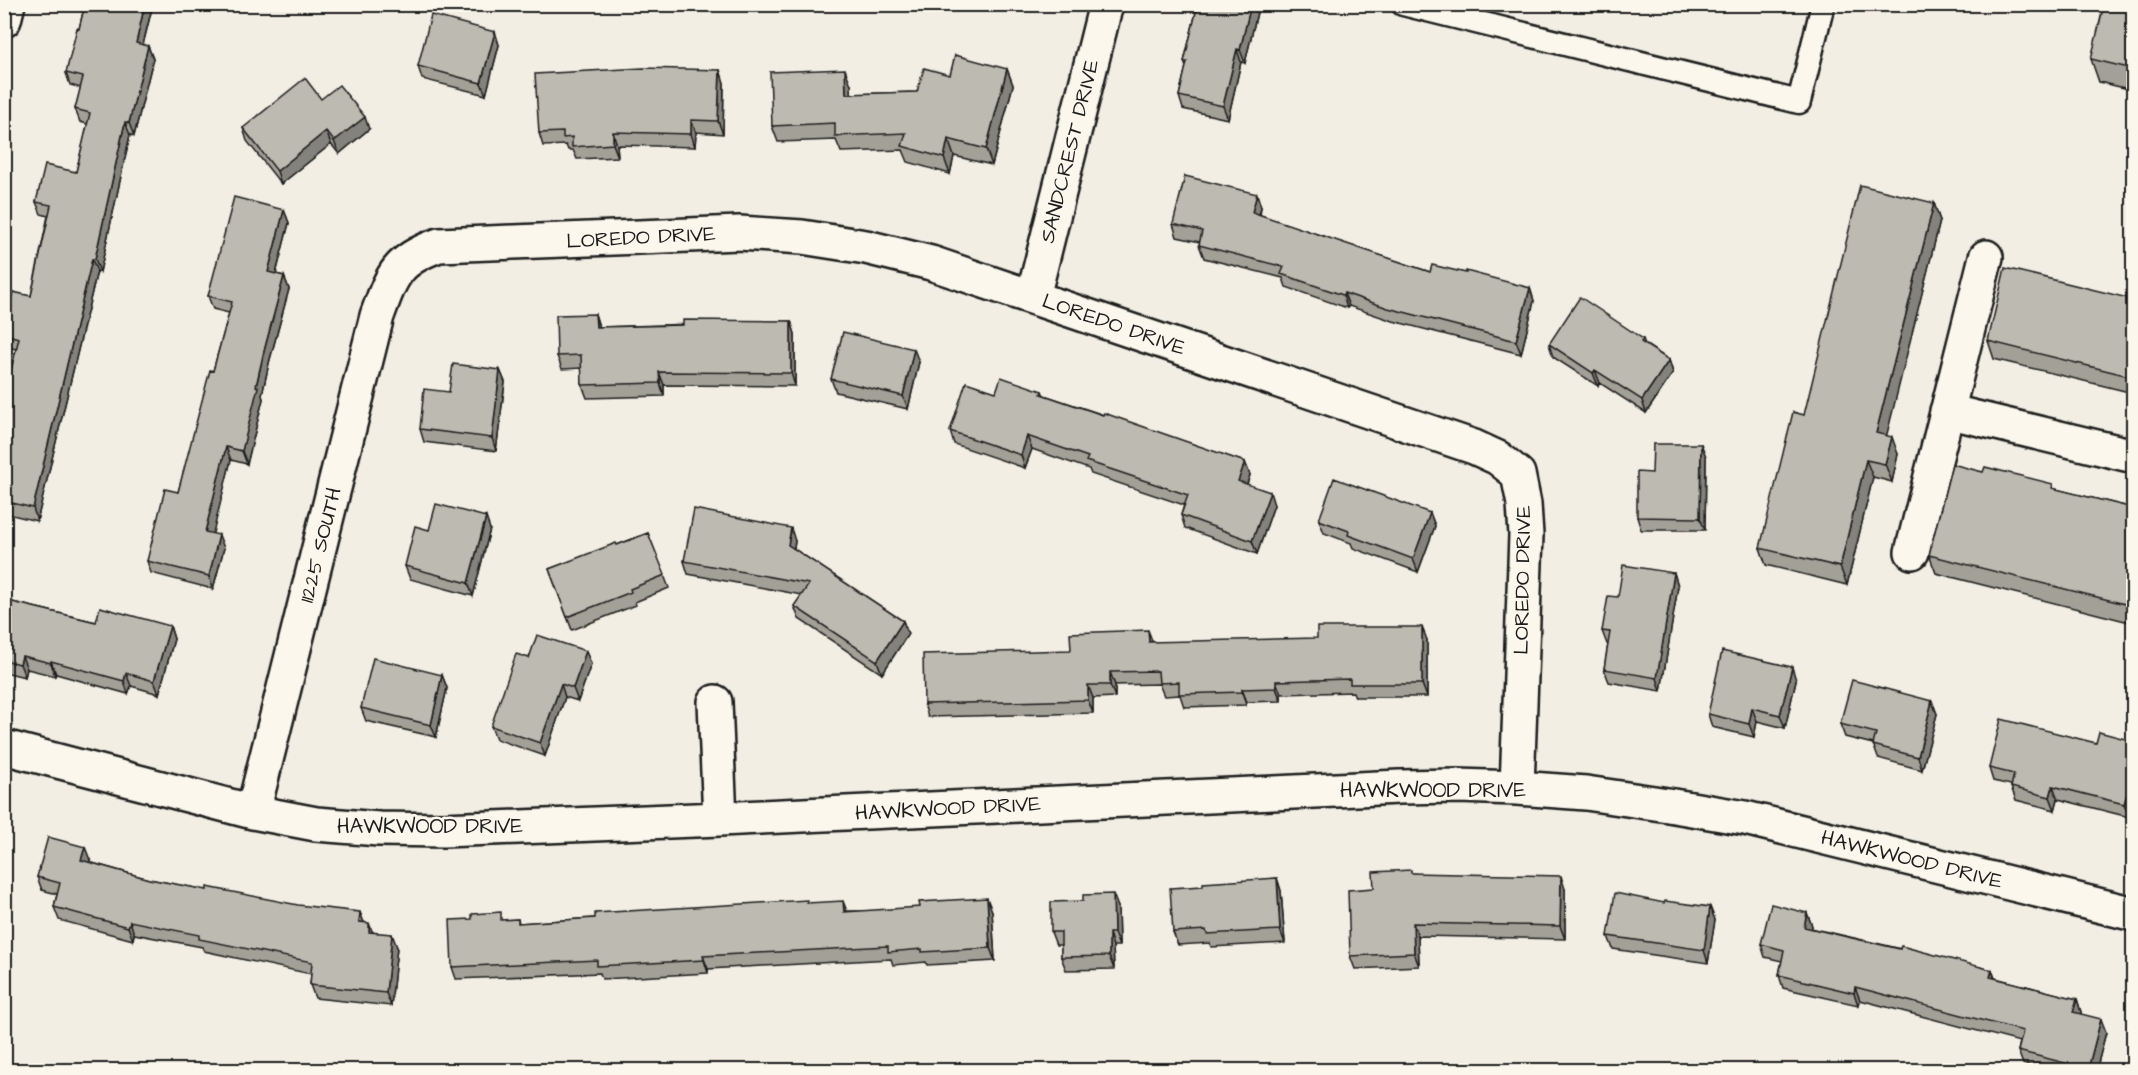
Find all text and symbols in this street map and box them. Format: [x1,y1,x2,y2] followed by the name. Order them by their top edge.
[1033,56,1106,246] street label: SANDCREST DRIVE
[566,219,717,256] street label: LOREDO DRIVE
[1038,286,1190,363] street label: LOREDO DRIVE
[292,484,349,606] street label: 11225 SOUTH
[1507,504,1538,655] street label: LOREDO DRIVE
[1340,776,1527,805] street label: HAWKWOOD DRIVE
[854,789,1042,828] street label: HAWKWOOD DRIVE
[337,812,524,841] street label: HAWKWOOD DRIVE
[1818,823,2006,896] street label: HAWKWOOD DRIVE

